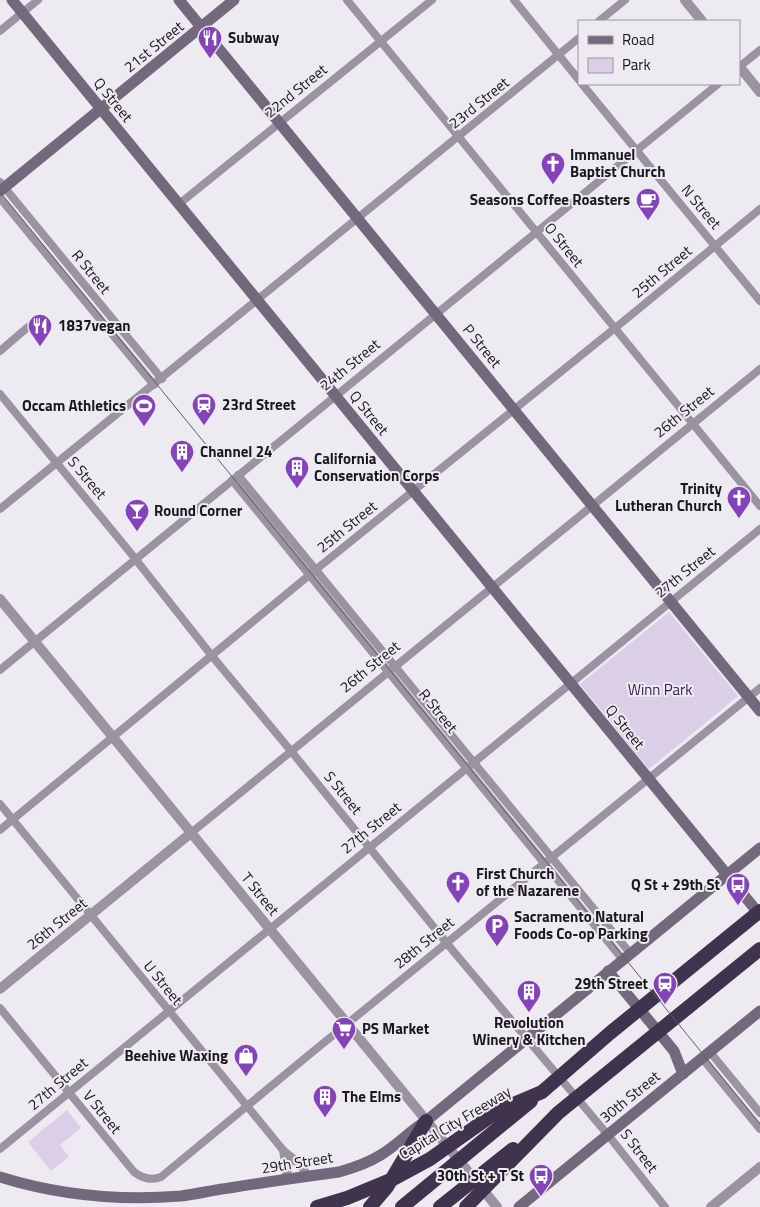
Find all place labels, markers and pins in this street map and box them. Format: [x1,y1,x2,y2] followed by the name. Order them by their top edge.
[197,25,223,59] restaurant icon: Subway
[228,26,280,49] place label: Subway
[570,143,665,183] place label: Immanuel Baptist Church
[540,151,566,185] church icon: Immanuel Baptist Church
[635,187,661,221] cafe icon: Seasons Coffee Roasters
[470,188,630,211] place label: Seasons Coffee Roasters
[27,313,53,347] restaurant icon: 1837vegan
[58,314,131,337] place label: 1837vegan
[191,392,217,426] station icon: 23rd Street
[131,393,157,427] sports icon: Occam Athletics
[222,393,296,416] place label: 23rd Street
[22,394,126,417] place label: Occam Athletics
[169,439,195,473] building icon: Channel 24
[200,440,273,463] place label: Channel 24
[314,447,439,487] place label: California Conservation Corps
[284,455,310,489] building icon: California Conservation Corps
[615,477,722,517] place label: Trinity Lutheran Church
[726,485,752,519] church icon: Trinity Lutheran Church
[124,498,150,532] bar icon: Round Corner
[154,499,243,522] place label: Round Corner
[476,862,579,902] place label: First Church of the Nazarene
[445,870,471,904] church icon: First Church of the Nazarene
[725,872,751,906] bus stop icon: Q St + 29th St
[631,873,721,896] place label: Q St + 29th St
[514,905,648,945] place label: Sacramento Natural Foods Co-op Parking
[484,913,510,947] parking icon: Sacramento Natural Foods Co-op Parking
[652,971,678,1005] station icon: 29th Street
[574,972,649,995] place label: 29th Street
[516,979,542,1013] building icon: Revolution Winery & Kitchen
[472,1011,586,1051] place label: Revolution Winery & Kitchen
[331,1016,357,1050] supermarket icon: PS Market
[362,1017,430,1040] place label: PS Market
[233,1043,259,1077] shop icon: Beehive Waxing
[124,1044,228,1067] place label: Beehive Waxing
[312,1084,338,1118] building icon: The Elms
[342,1085,401,1108] place label: The Elms
[528,1163,554,1197] bus stop icon: 30th St + T St
[437,1164,525,1187] place label: 30th St + T St

